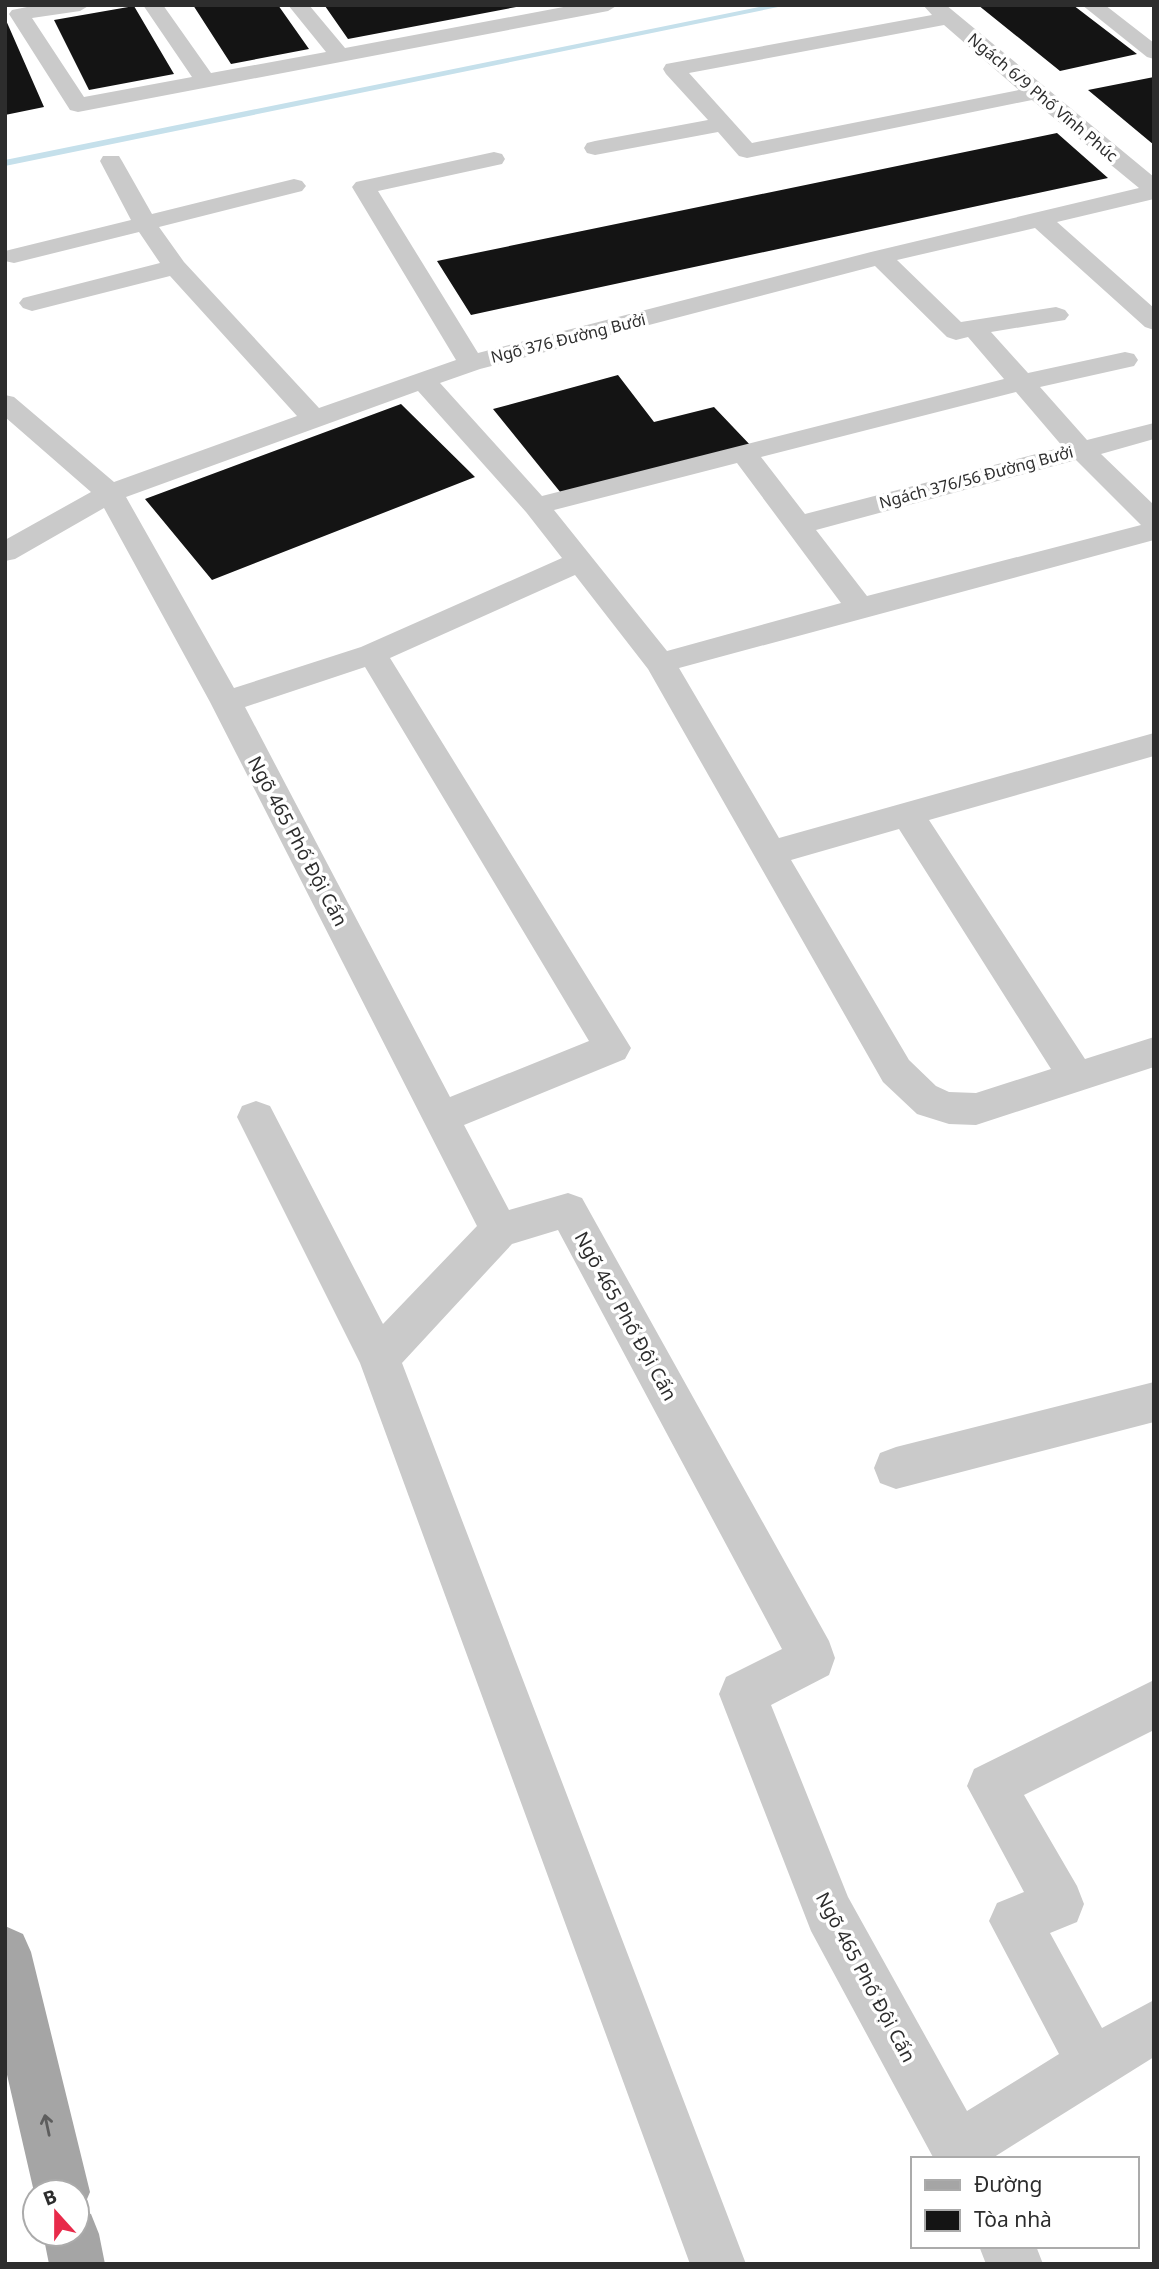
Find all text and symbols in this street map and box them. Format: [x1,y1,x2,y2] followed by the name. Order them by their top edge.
[963,28,1123,166] street label: Ngách 6/9 Phố Vĩnh Phúc
[488,308,648,368] street label: Ngõ 376 Đường Bưởi
[877,440,1075,514] street label: Ngách 376/56 Đường Bưởi
[242,751,354,931] street label: Ngõ 465 Phố Đội Cấn
[569,1227,683,1405] street label: Ngõ 465 Phố Đội Cấn
[810,1887,922,2067] street label: Ngõ 465 Phố Đội Cấn
[40,2114,53,2137] one-way arrow
[911,2157,1138,2248] legend
[974,2170,1042,2198] text: Đường
[21,2178,91,2248] north arrow
[39,2183,60,2212] text: B
[974,2205,1052,2233] text: Tòa nhà

